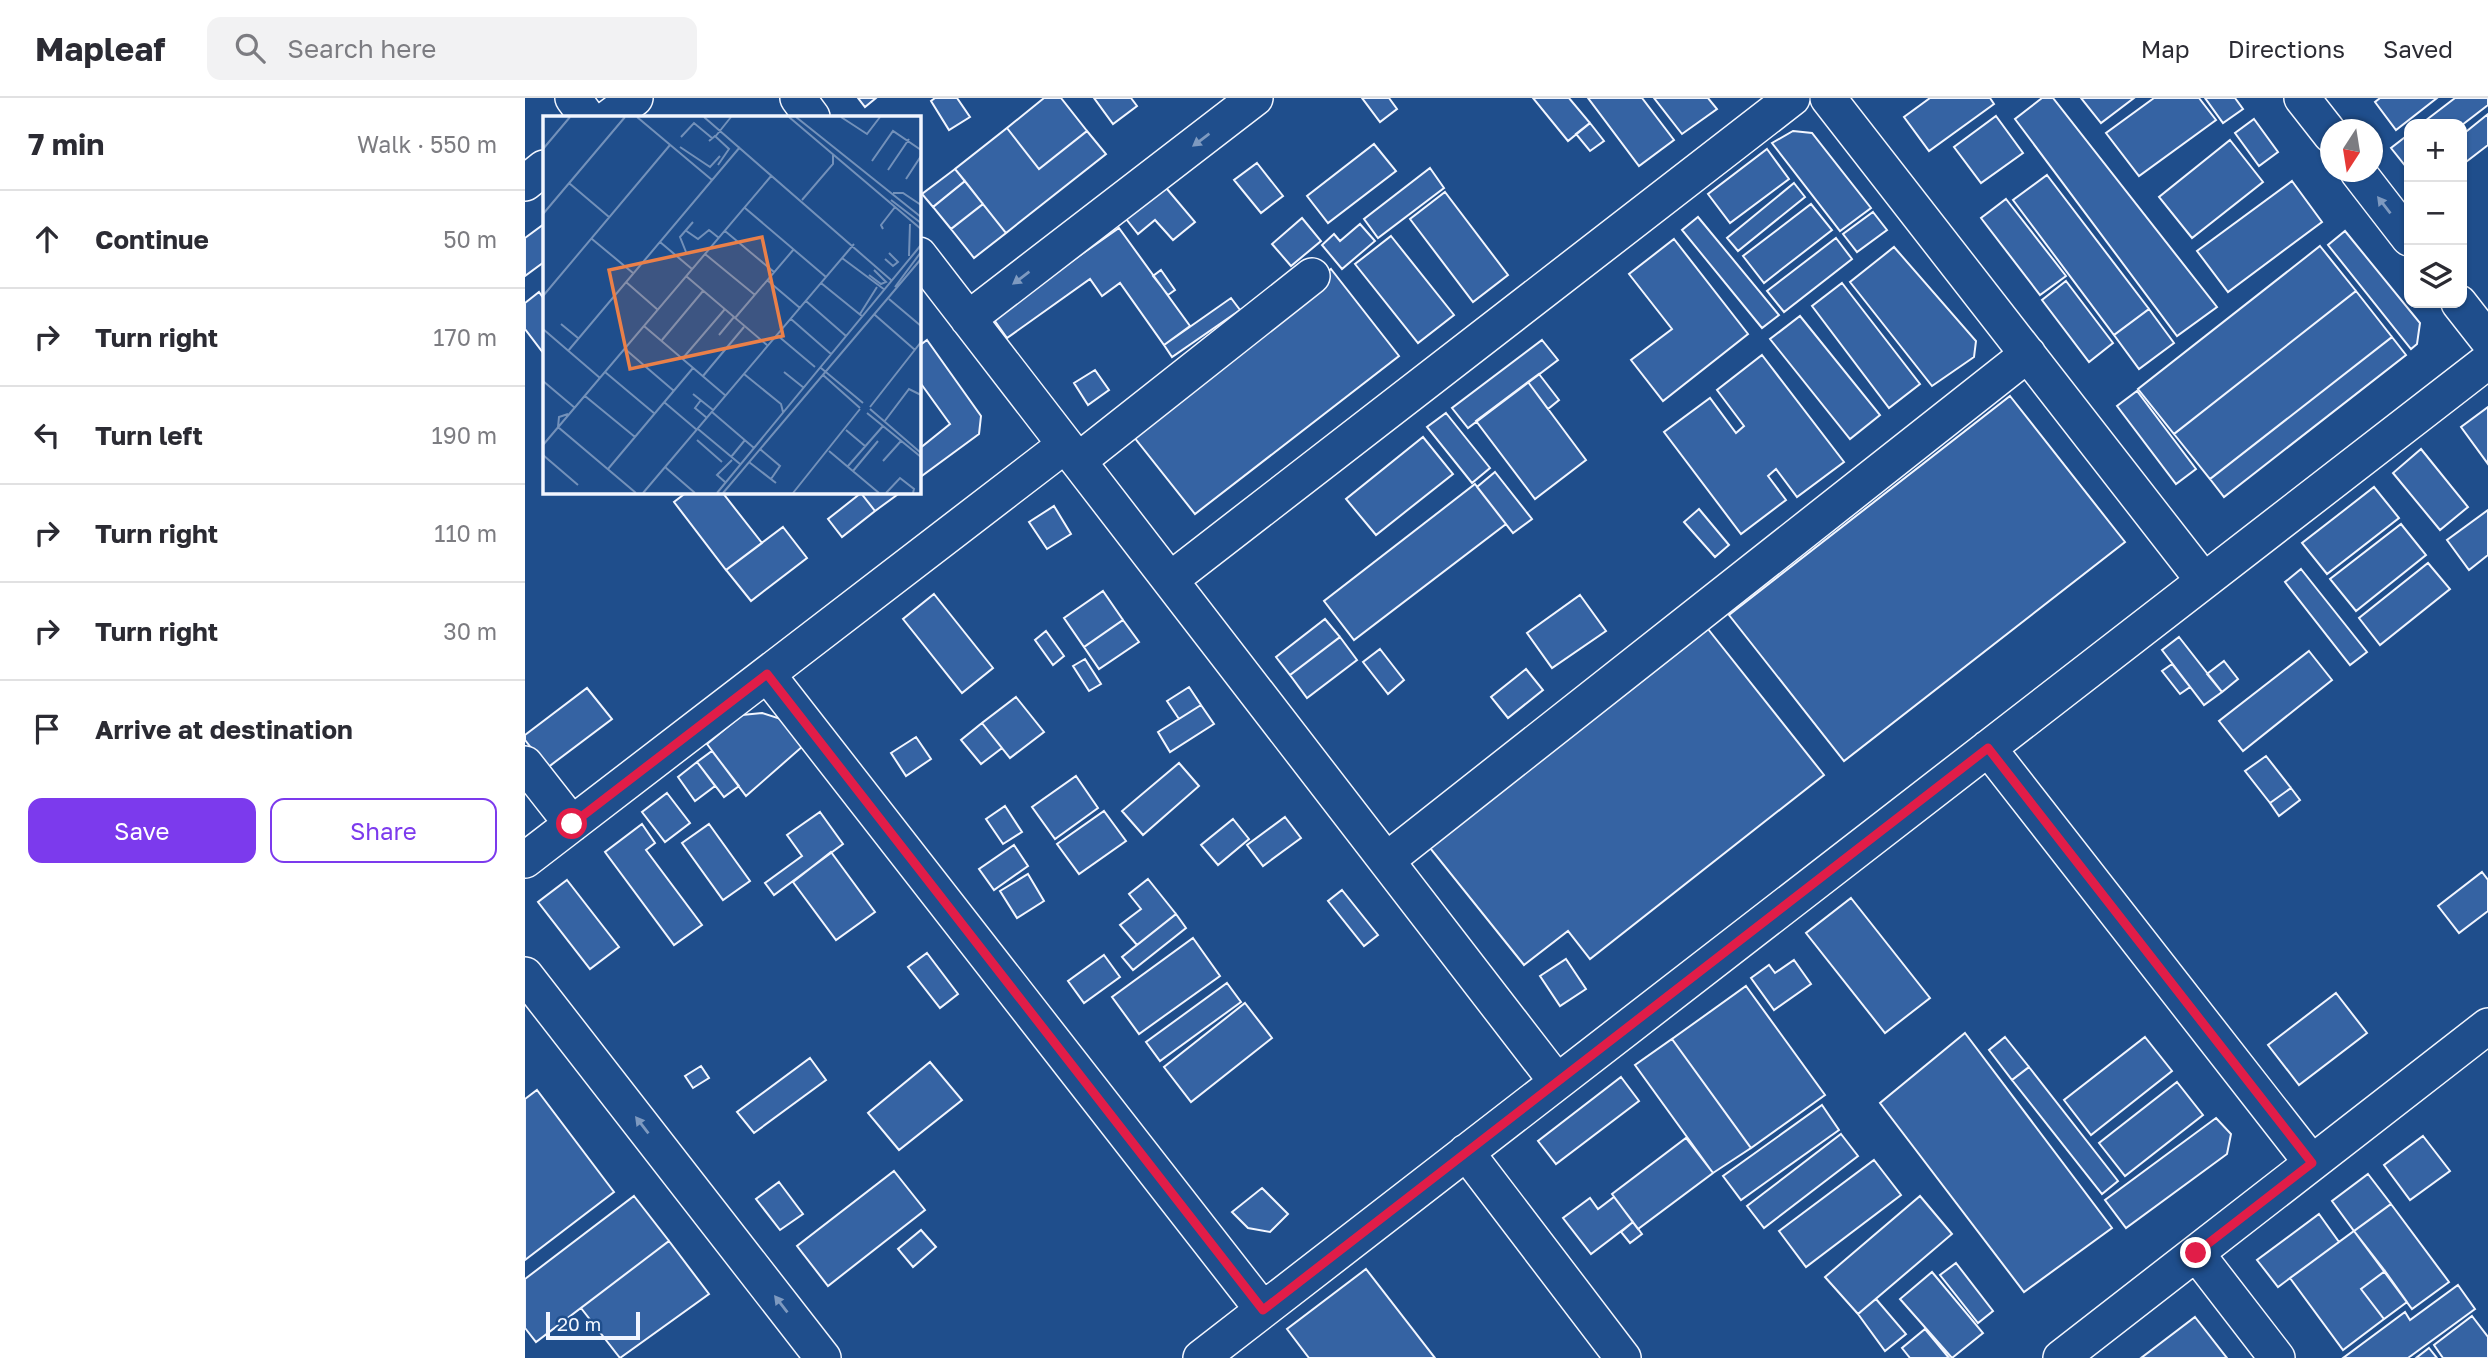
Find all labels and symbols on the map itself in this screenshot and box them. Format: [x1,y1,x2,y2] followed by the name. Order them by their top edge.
[543,116,921,494] inset map
[2320,119,2383,182] north arrow
[1192,132,1210,146] one-way arrow
[2376,196,2391,214] one-way arrow
[1011,271,1030,285] one-way arrow
[556,808,587,839] route start
[634,1116,649,1134] one-way arrow
[2180,1237,2211,1268] route end
[774,1296,789,1314] one-way arrow
[546,1309,641,1341] scale bar

